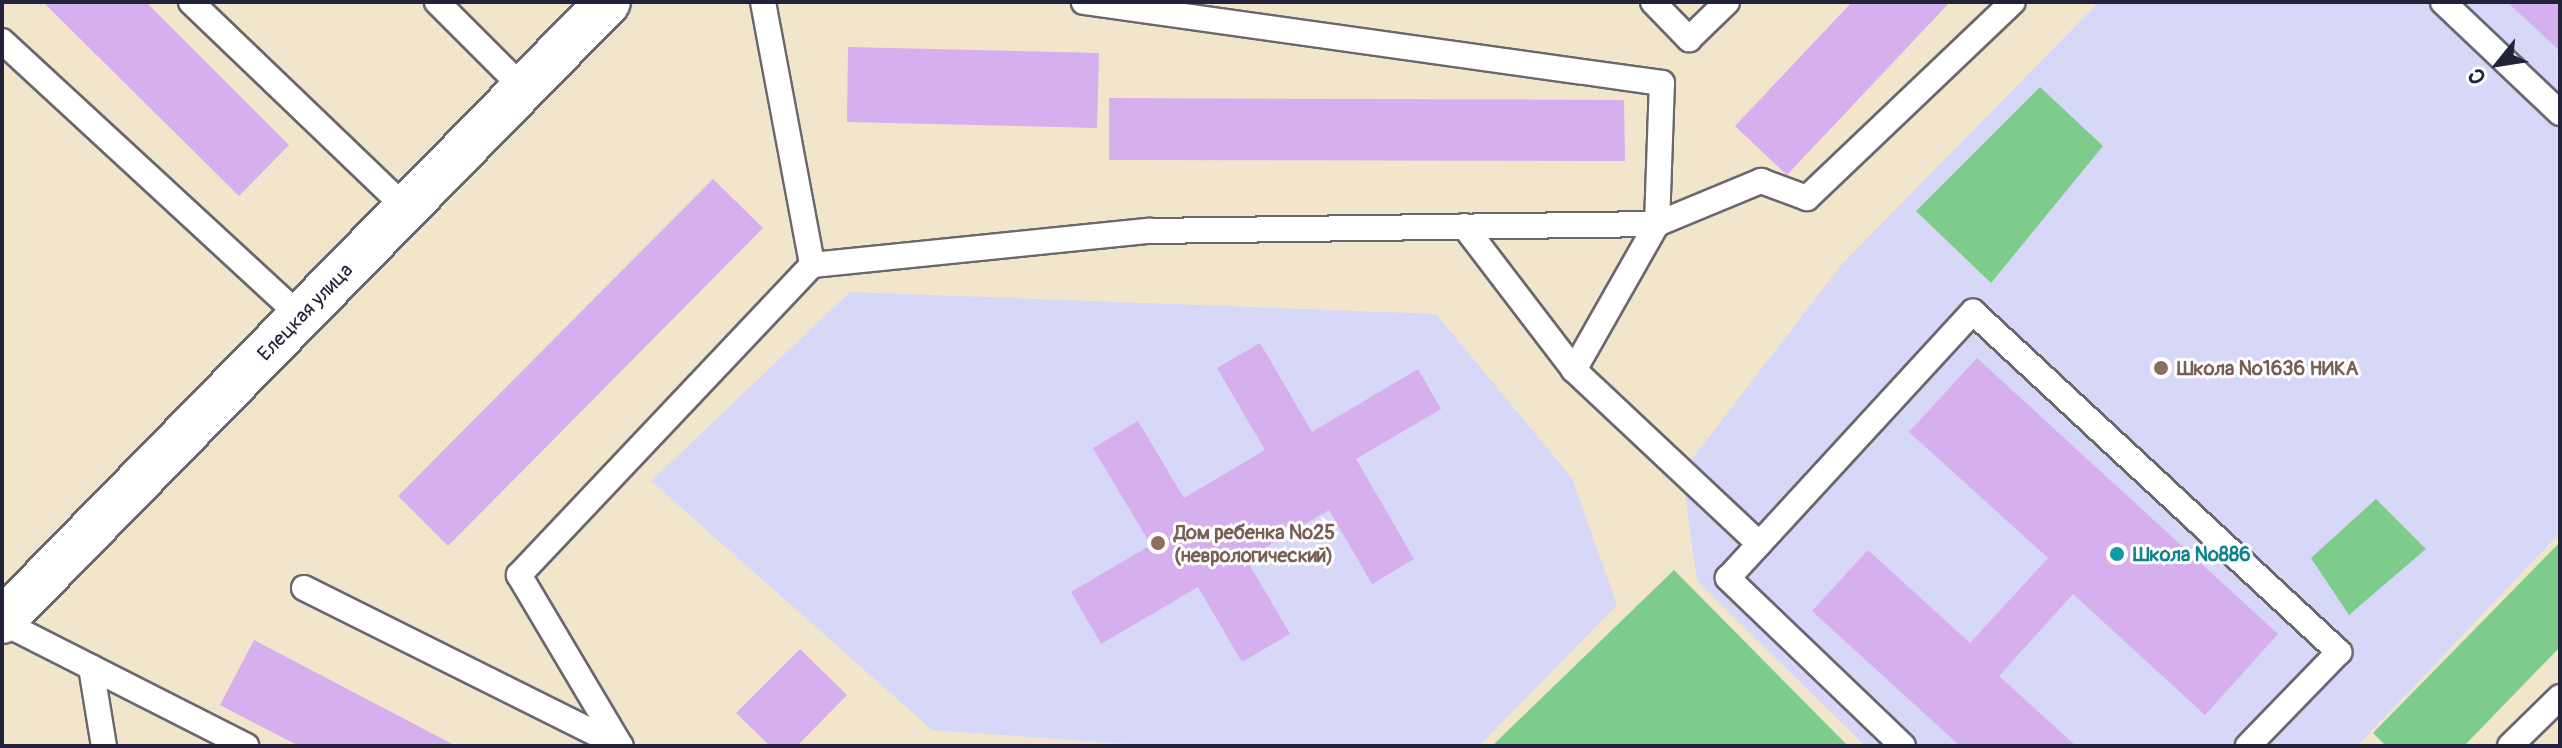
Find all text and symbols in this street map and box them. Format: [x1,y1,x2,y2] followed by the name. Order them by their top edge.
[2458,24,2538,104] north arrow
[2462,63,2493,89] text: С
[252,258,358,366] street label: Елецкая улица
[2177,356,2359,380] place label: Школа №1636 НИКА
[2152,359,2170,377] marker: Школа №1636 НИКА
[1174,520,1335,567] place label: Дом ребенка №25 (неврологический)
[1149,534,1167,552] marker: Дом ребенка №25 (неврологический)
[2133,542,2251,566] place label: Школа №886
[2108,545,2126,563] marker: Школа №886

